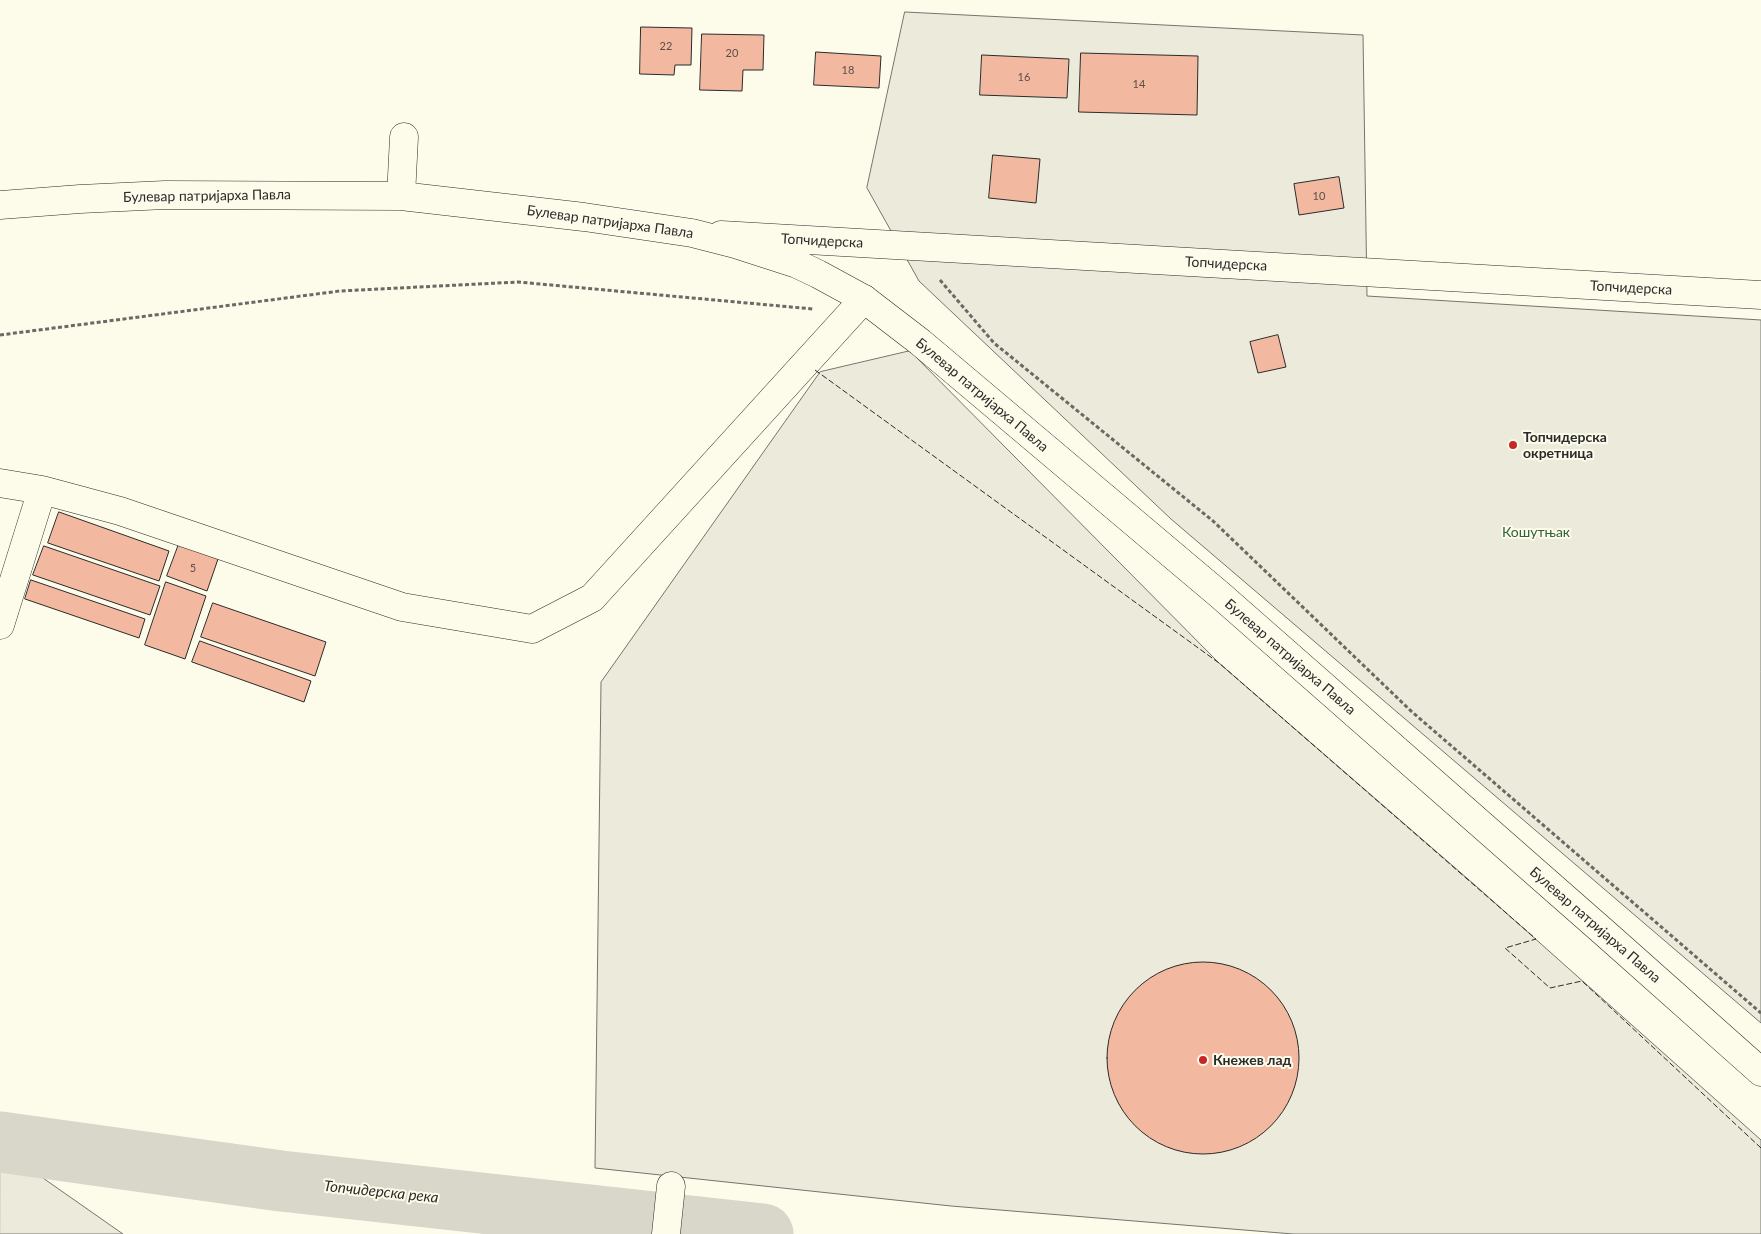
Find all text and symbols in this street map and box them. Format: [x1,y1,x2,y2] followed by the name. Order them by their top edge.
[660,39,672,53] house number: 22
[726,46,738,60] house number: 20
[842,63,854,77] house number: 18
[1018,70,1030,84] house number: 16
[1133,77,1145,91] house number: 14
[123,186,291,206] street label: Булевар патријарха Павла
[1313,189,1325,203] house number: 10
[526,202,694,242] street label: Булевар патријарха Павла
[780,230,864,252] street label: Топчидерска
[1184,253,1268,275] street label: Топчидерска
[1589,277,1673,299] street label: Топчидерска
[912,335,1052,455] street label: Булевар патријарха Павла
[1523,429,1607,462] place label: Топчидерска окретница
[1507,439,1519,451] marker: Топчидерска окретница
[1502,524,1570,540] park label: Кошутњак
[190,561,196,575] house number: 5
[1221,596,1359,718] street label: Булевар патријарха Павла
[1526,864,1664,986] street label: Булевар патријарха Павла
[1213,1052,1291,1068] place label: Кнежев лад
[1197,1054,1209,1066] marker: Кнежев лад
[323,1177,439,1207] water label: Топчидерска река

